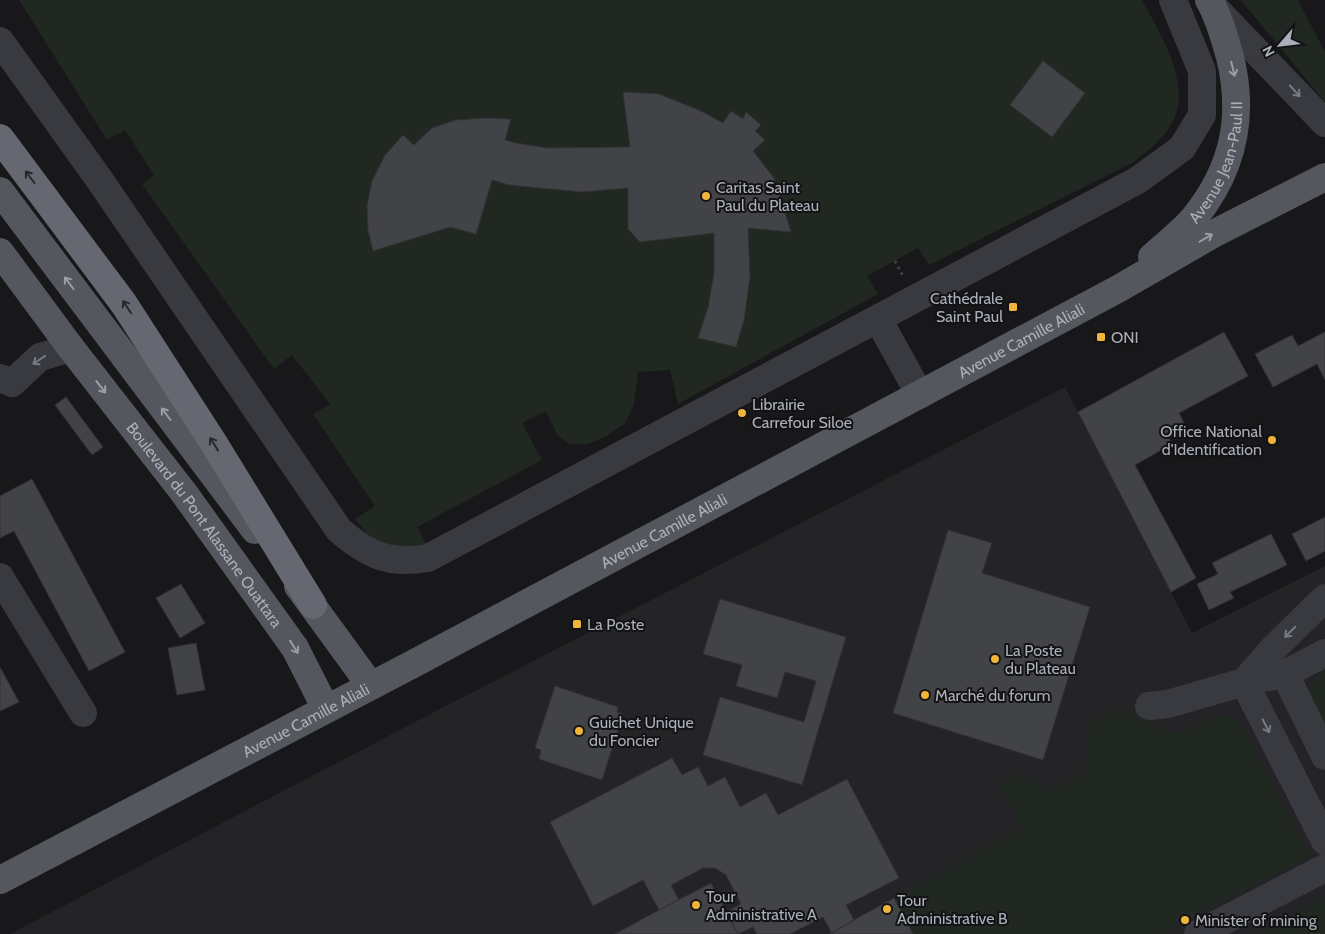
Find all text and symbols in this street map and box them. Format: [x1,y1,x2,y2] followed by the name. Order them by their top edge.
[1255,20,1305,70] north arrow
[1258,43,1279,60] text: N
[1229,61,1238,77] one-way arrow
[1289,85,1301,98] one-way arrow
[1184,101,1246,227] street label: Avenue Jean-Paul II
[24,171,35,184] one-way arrow
[716,178,819,215] place label: Caritas Saint Paul du Plateau
[700,190,712,202] marker: Caritas Saint Paul du Plateau
[1198,233,1213,243] one-way arrow
[64,276,74,290] one-way arrow
[930,289,1003,326] place label: Cathédrale Saint Paul
[955,299,1088,382] street label: Avenue Camille Aliali
[122,301,132,315] one-way arrow
[1007,301,1019,313] marker: Cathédrale Saint Paul
[1111,328,1139,347] place label: ONI
[1095,331,1107,343] marker: ONI
[32,356,46,366] one-way arrow
[96,380,107,393] one-way arrow
[752,395,852,432] place label: Librairie Carrefour Siloe
[736,407,748,419] marker: Librairie Carrefour Siloe
[161,408,172,421] one-way arrow
[123,418,287,631] street label: Boulevard du Pont Alassane Ouattara
[1160,422,1262,459] place label: Office National d'Identification
[1266,434,1278,446] marker: Office National d'Identification
[209,438,219,452] one-way arrow
[597,489,730,572] street label: Avenue Camille Aliali
[587,615,644,634] place label: La Poste
[571,618,583,630] marker: La Poste
[1284,625,1296,638] one-way arrow
[289,639,299,653] one-way arrow
[1005,641,1076,678] place label: La Poste du Plateau
[989,653,1001,665] marker: La Poste du Plateau
[239,679,372,761] street label: Avenue Camille Aliali
[935,686,1050,705] place label: Marché du forum
[919,689,931,701] marker: Marché du forum
[589,713,694,750] place label: Guichet Unique du Foncier
[1261,718,1271,733] one-way arrow
[573,725,585,737] marker: Guichet Unique du Foncier
[706,887,817,924] place label: Tour Administrative A
[897,891,1008,928] place label: Tour Administrative B
[690,899,702,911] marker: Tour Administrative A
[881,903,893,915] marker: Tour Administrative B
[1195,911,1318,930] place label: Minister of mining
[1179,914,1191,926] marker: Minister of mining

